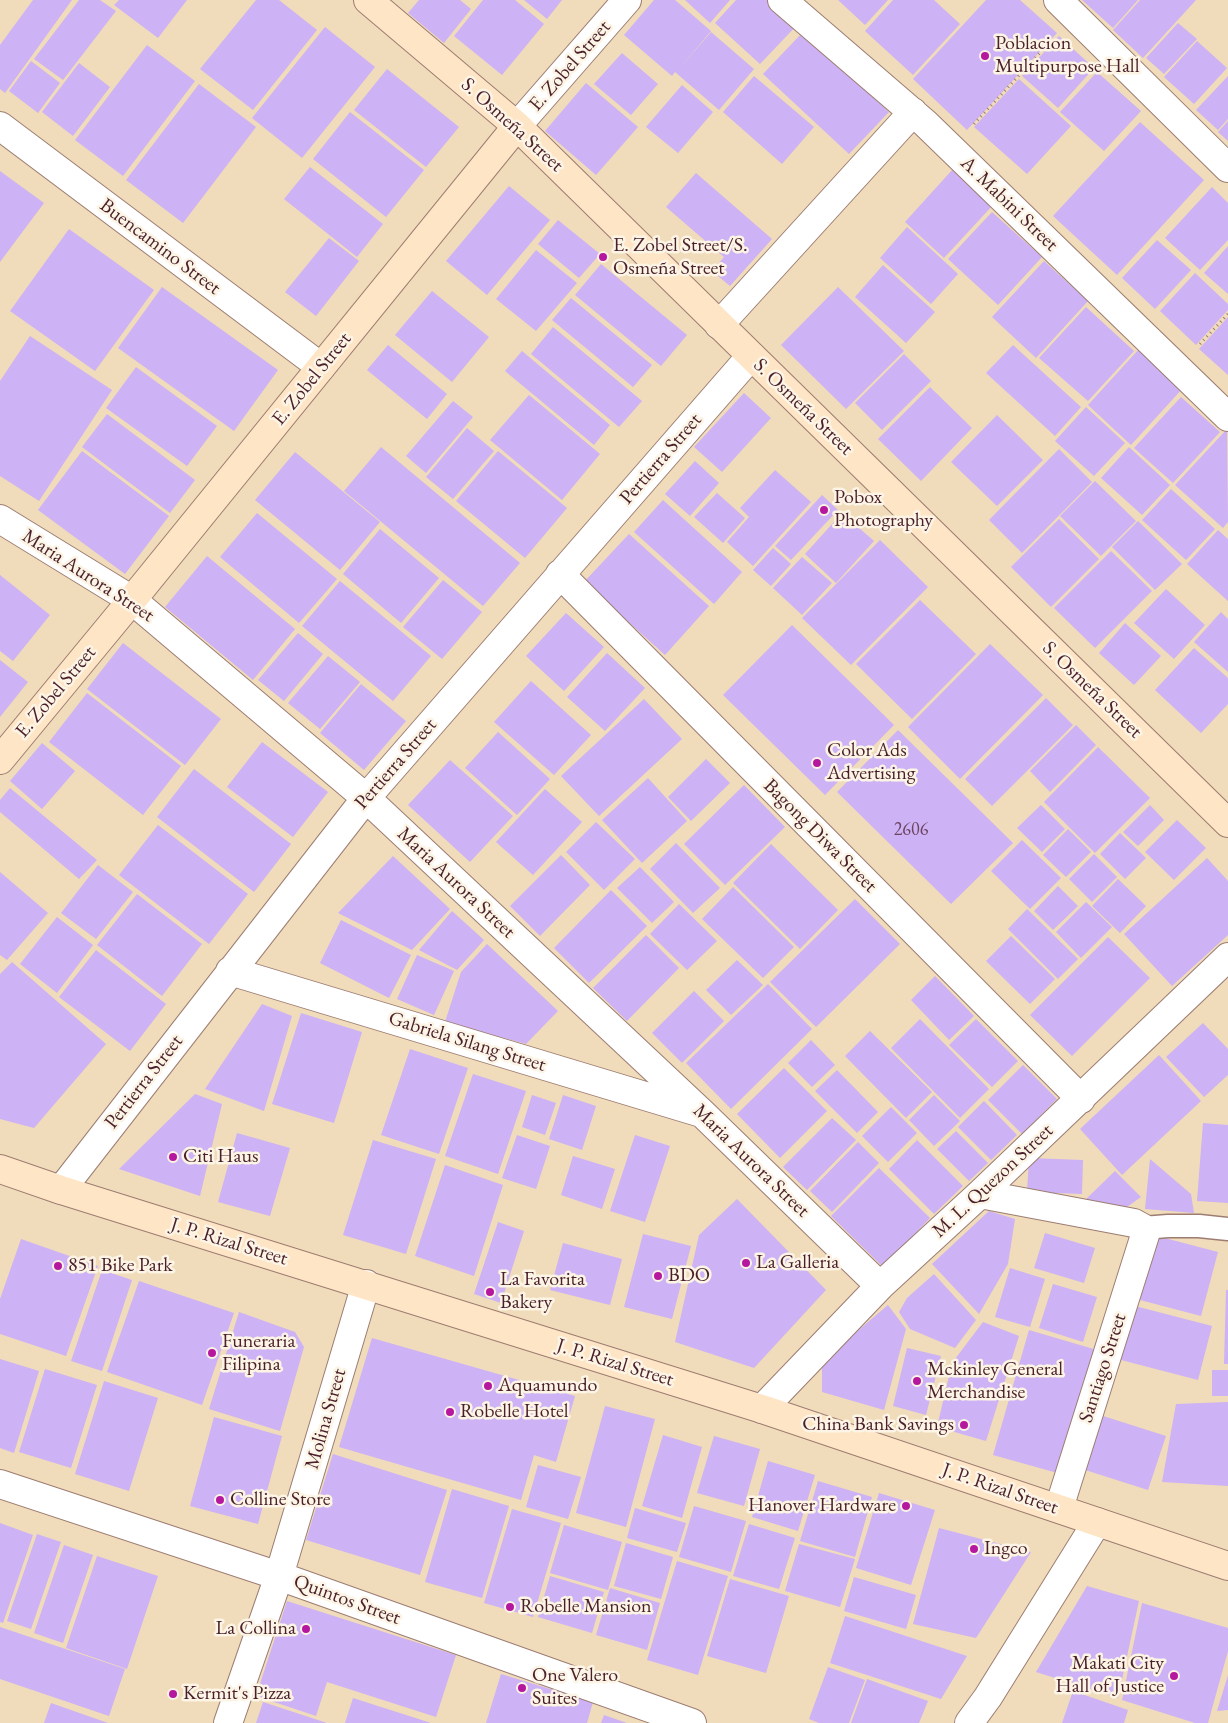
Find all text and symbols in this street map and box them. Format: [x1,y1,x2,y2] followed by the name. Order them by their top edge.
[524,16,616,116] street label: E. Zobel Street
[995,32,1139,79] place label: Poblacion Multipurpose Hall
[979,50,991,62] marker: Poblacion Multipurpose Hall
[456,73,568,177] street label: S. Osmeña Street
[955,151,1063,257] street label: A. Mabini Street
[95,194,225,300] street label: Buencamino Street
[613,234,748,281] place label: E. Zobel Street/S. Osmeña Street
[597,251,609,263] marker: E. Zobel Street/S. Osmeña Street
[267,328,357,430] street label: E. Zobel Street
[748,353,858,461] street label: S. Osmeña Street
[615,409,707,509] street label: Pertierra Street
[834,486,933,533] place label: Pobox Photography
[818,504,830,516] marker: Pobox Photography
[17,524,159,628] street label: Maria Aurora Street
[1037,636,1147,744] street label: S. Osmeña Street
[11,641,101,743] street label: E. Zobel Street
[350,714,442,814] street label: Pertierra Street
[827,739,915,786] place label: Color Ads Advertising
[811,757,823,769] marker: Color Ads Advertising
[758,774,882,898] street label: Bagong Diwa Street
[894,819,928,841] house number: 2606
[392,822,520,944] street label: Maria Aurora Street
[385,1007,549,1077] street label: Gabriela Silang Street
[100,1030,188,1134] street label: Pertierra Street
[688,1099,814,1223] street label: Maria Aurora Street
[928,1119,1058,1243] street label: M. L. Quezon Street
[183,1145,258,1169] place label: Citi Haus
[167,1151,179,1163] marker: Citi Haus
[168,1213,290,1271] street label: J. P. Rizal Street
[756,1251,839,1275] place label: La Galleria
[68,1254,173,1278] place label: 851 Bike Park
[740,1257,752,1269] marker: La Galleria
[52,1260,64,1272] marker: 851 Bike Park
[668,1264,710,1288] place label: BDO
[500,1268,585,1315] place label: La Favorita Bakery
[652,1270,664,1282] marker: BDO
[484,1286,496,1298] marker: La Favorita Bakery
[1074,1310,1132,1426] street label: Santiago Street
[222,1330,295,1377] place label: Funeraria Filipina
[554,1334,676,1392] street label: J. P. Rizal Street
[206,1347,218,1359] marker: Funeraria Filipina
[927,1358,1063,1405] place label: Mckinley General Merchandise
[300,1366,352,1472] street label: Molina Street
[498,1374,597,1398] place label: Aquamundo
[911,1375,923,1387] marker: Mckinley General Merchandise
[482,1380,494,1392] marker: Aquamundo
[460,1400,569,1424] place label: Robelle Hotel
[444,1406,456,1418] marker: Robelle Hotel
[802,1413,954,1437] place label: China Bank Savings
[958,1419,970,1431] marker: China Bank Savings
[939,1458,1061,1520] street label: J. P. Rizal Street
[230,1488,331,1512] place label: Colline Store
[214,1494,226,1506] marker: Colline Store
[748,1494,896,1518] place label: Hanover Hardware
[900,1500,912,1512] marker: Hanover Hardware
[984,1537,1028,1561] place label: Ingco
[968,1543,980,1555] marker: Ingco
[290,1570,404,1630] street label: Quintos Street
[520,1595,652,1619] place label: Robelle Mansion
[504,1601,516,1613] marker: Robelle Mansion
[216,1617,296,1641] place label: La Collina
[300,1623,312,1635] marker: La Collina
[1055,1652,1164,1699] place label: Makati City Hall of Justice
[532,1664,618,1711] place label: One Valero Suites
[1168,1670,1180,1682] marker: Makati City Hall of Justice
[183,1682,291,1706] place label: Kermit's Pizza
[516,1682,528,1694] marker: One Valero Suites
[167,1688,179,1700] marker: Kermit's Pizza

